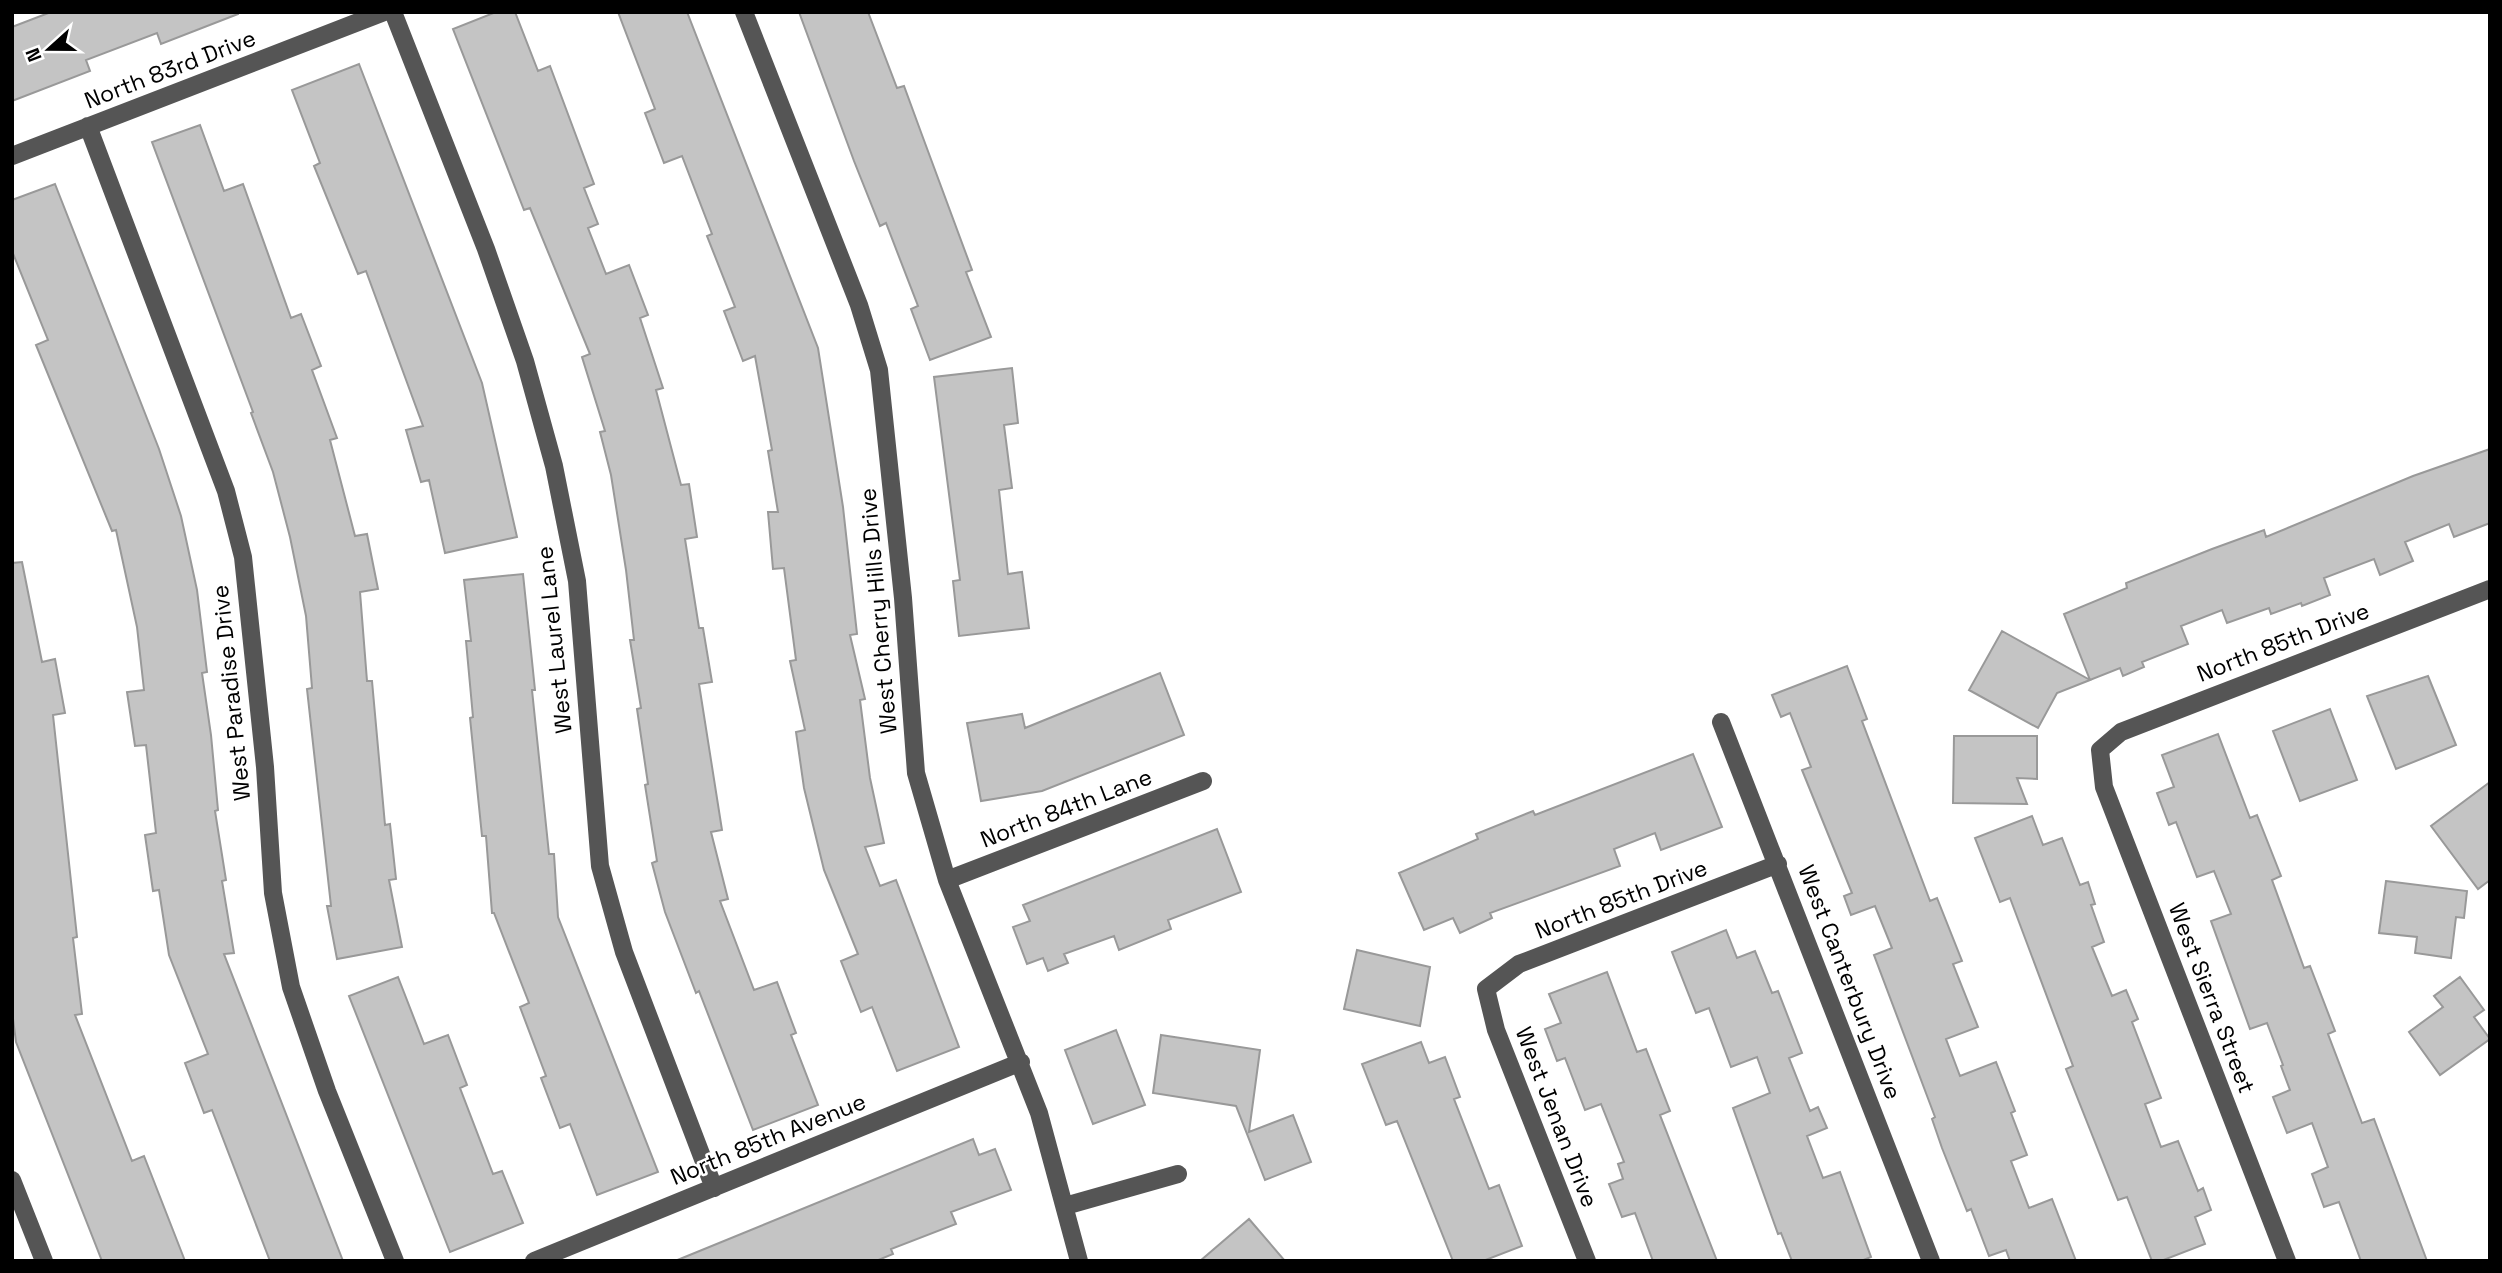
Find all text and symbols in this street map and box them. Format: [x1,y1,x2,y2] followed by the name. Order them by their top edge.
[14,14,84,84] north arrow
[80,23,260,115] street label: North 83rd Drive
[20,44,48,65] text: N
[852,487,904,735] street label: West Cherry Hills Drive
[529,545,579,735] street label: West Laurel Lane
[205,584,257,802] street label: West Paradise Drive
[2192,595,2374,689] street label: North 85th Drive
[976,761,1156,855] street label: North 84th Lane
[1530,852,1712,946] street label: North 85th Drive
[1791,861,1909,1103] street label: West Canterbury Drive
[2162,899,2262,1097] street label: West Sierra Street
[1509,1023,1605,1211] street label: West Jenan Drive
[666,1086,870,1192] street label: North 85th Avenue

